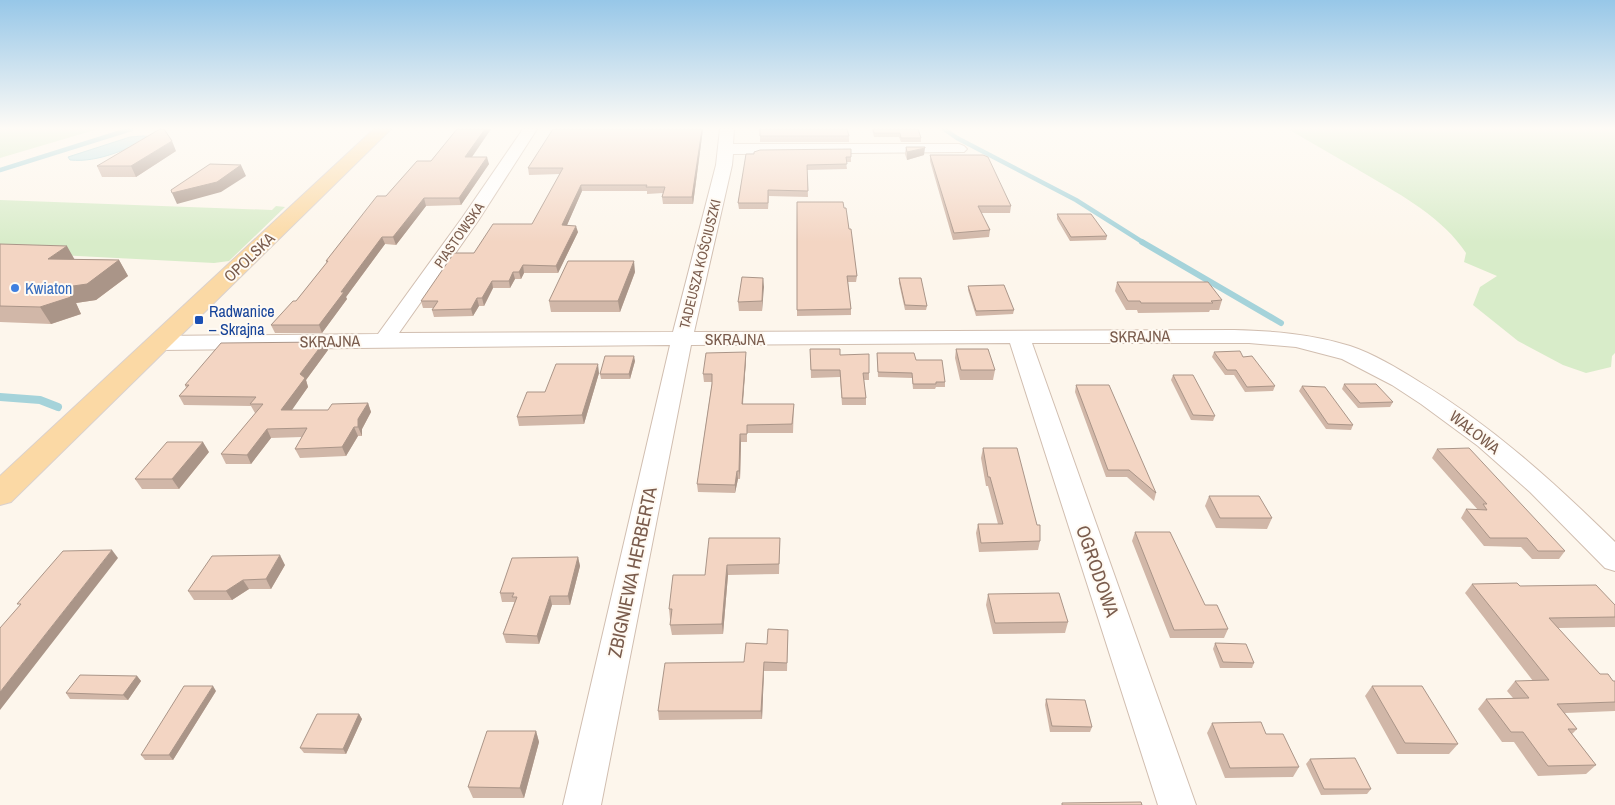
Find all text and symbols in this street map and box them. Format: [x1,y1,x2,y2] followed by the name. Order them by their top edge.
[675,198,725,330] street label: TADEUSZA KOŚCIUSZKI
[430,199,488,271] street label: PIASTOWSKA
[219,227,279,287] street label: OPOLSKA
[25,277,72,299] place label: Kwiaton
[9,282,21,294] marker: Kwiaton
[209,300,275,340] place label: Radwanice – Skrajna
[193,314,205,326] marker: Radwanice – Skrajna
[1110,324,1171,348] street label: SKRAJNA
[705,328,766,350] street label: SKRAJNA
[300,329,361,353] street label: SKRAJNA
[1445,405,1505,459] street label: WAŁOWA
[601,484,663,660] street label: ZBIGNIEWA HERBERTA
[1070,522,1126,621] street label: OGRODOWA

